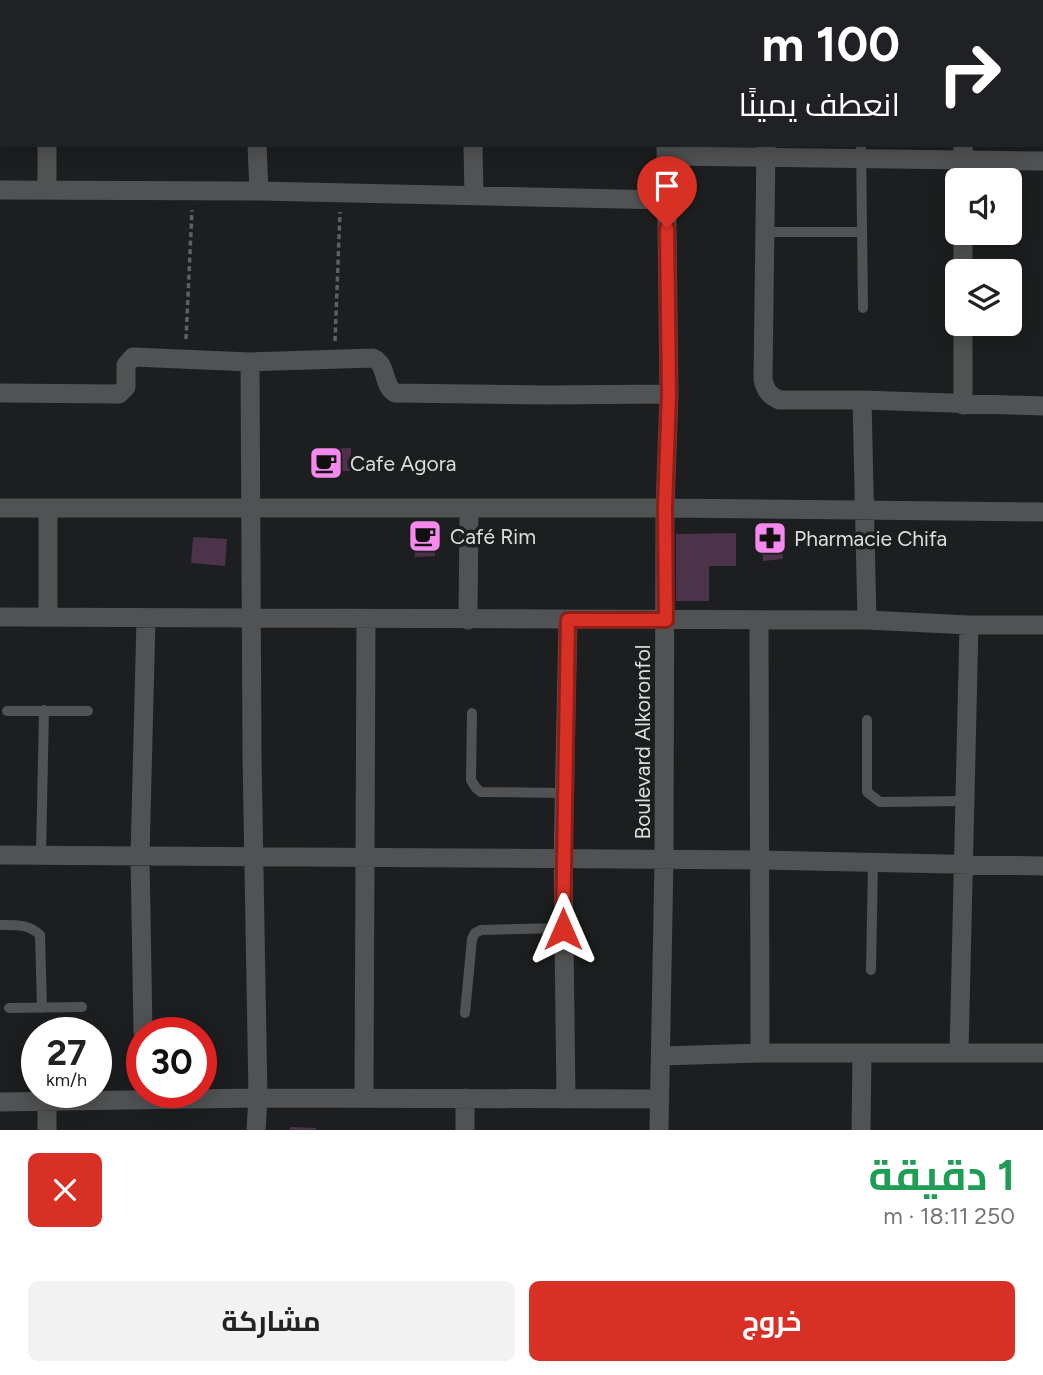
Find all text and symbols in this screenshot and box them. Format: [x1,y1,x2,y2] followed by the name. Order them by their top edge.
[761,14,900,73] text: 100 m
[924,28,1015,119] icon: right
[738,86,900,124] text: انعطف يمينًا
[637,156,697,228] pin
[648,167,686,205] icon: arrive
[945,168,1022,336] map controls
[945,168,1022,245] button: sound
[945,259,1022,336] button: layers
[307,444,345,482] cafe icon: Cafe Agora
[350,451,457,476] place label: Cafe Agora
[406,517,444,555] cafe icon: Café Rim
[751,519,789,557] pharmacy icon: Pharmacie Chifa
[450,524,536,549] place label: Café Rim
[794,526,947,551] place label: Pharmacie Chifa
[630,645,655,839] street label: Boulevard Alkoronfol
[526,892,600,966] position arrow
[126,1017,217,1108] speed limit sign: 30
[47,1032,86,1074] text: 27
[46,1069,87,1091] text: km/h
[869,1150,1015,1201] text: 1 دقيقة
[28,1153,102,1227] button: close
[883,1202,1015,1230] text: 250 m · 18:11
[28,1281,515,1361] button: مشاركة
[529,1281,1015,1361] button: خروج

